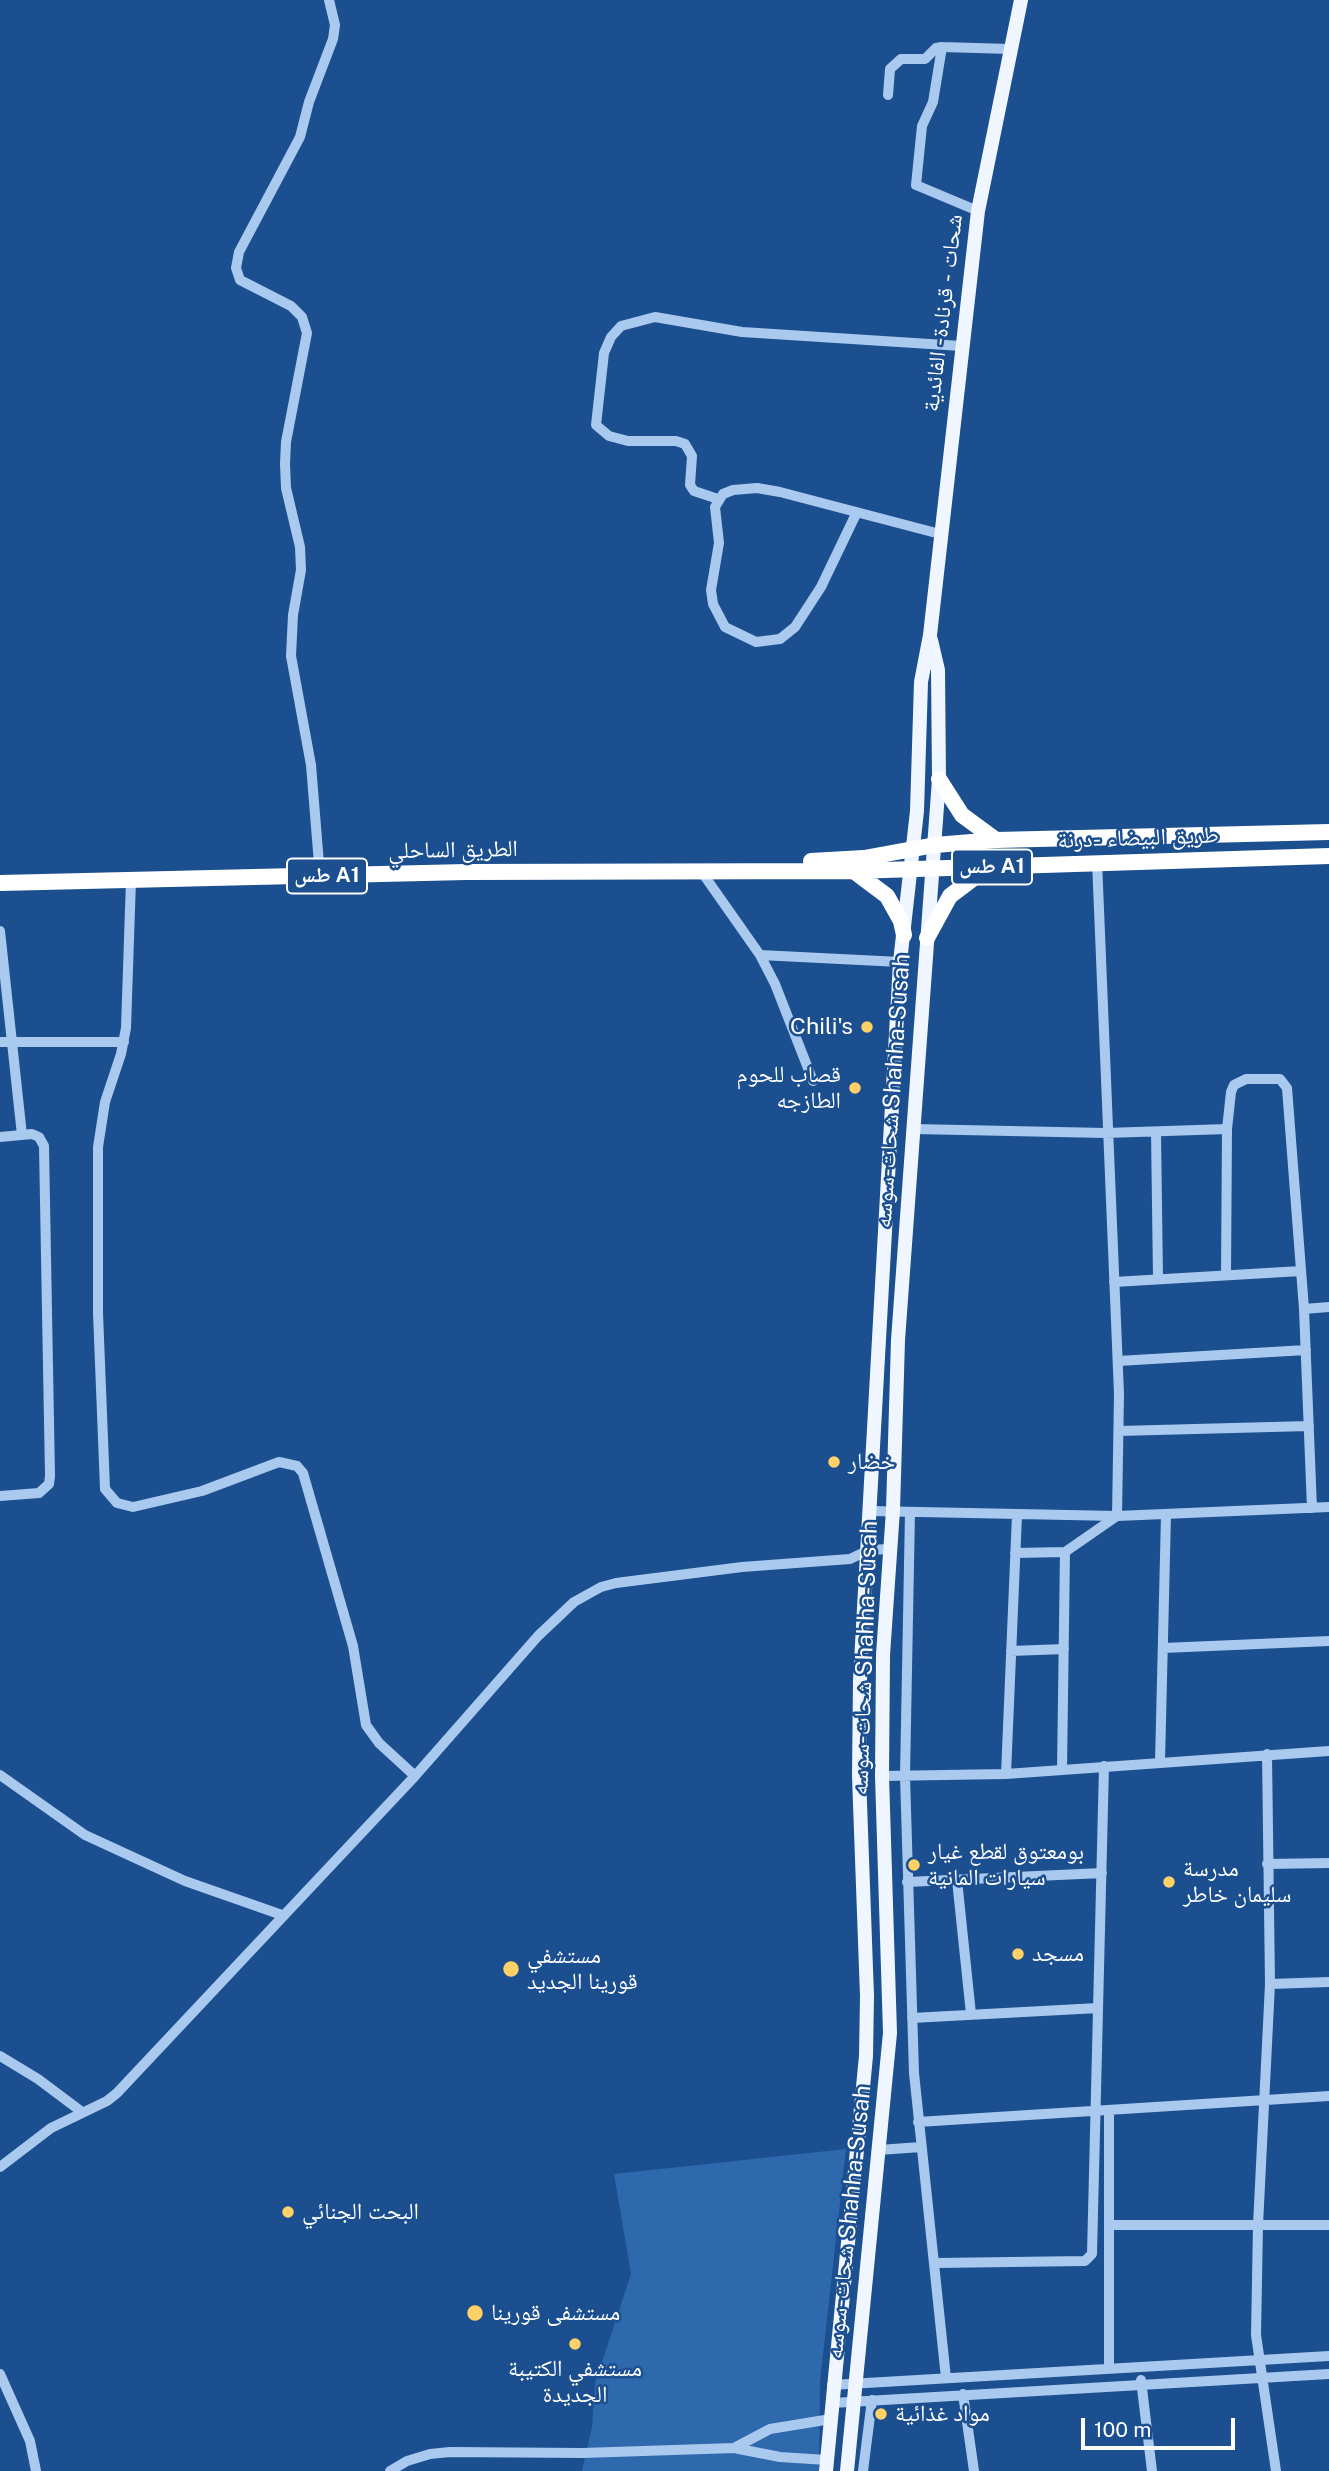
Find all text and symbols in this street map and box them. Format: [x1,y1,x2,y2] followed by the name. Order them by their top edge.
[917,213,969,413] street label: شحات - قرنادة- الفائدية
[1057,821,1219,855] street label: طريق البيضاء -درنة
[388,835,518,865] street label: الطريق الساحلي
[952,850,1032,884] road number: طس A1
[287,858,367,894] road number: طس A1
[870,953,916,1229] street label: شحات-سوسه Shahha-Susah
[790,1013,853,1041] place label: Chili's
[859,1019,875,1035] marker: Chili's
[736,1061,841,1115] place label: قصاب للحوم الطازجه
[847,1080,863,1096] marker: قصاب للحوم الطازجه
[848,1448,895,1476] place label: خضار
[826,1454,842,1470] marker: خضار
[846,1520,884,1796] street label: شحات-سوسه Shahha-Susah
[928,1838,1084,1892] place label: بومعتوق لقطع غيار سيارات المانية
[1183,1855,1291,1909] place label: مدرسة سليمان خاطر
[906,1857,922,1873] marker: بومعتوق لقطع غيار سيارات المانية
[1161,1874,1177,1890] marker: مدرسة سليمان خاطر
[1032,1940,1084,1968] place label: مسجد
[527,1942,638,1996] place label: مستشفي قورينا الجديد
[1010,1946,1026,1962] marker: مسجد
[501,1959,521,1979] marker: مستشفي قورينا الجديد
[821,2084,877,2360] street label: شحات-سوسه Shahha-Susah
[302,2198,419,2226] place label: البحت الجنائي
[280,2204,296,2220] marker: البحت الجنائي
[491,2299,620,2327] place label: مستشفى قورينا
[465,2303,485,2323] marker: مستشفى قورينا
[567,2336,583,2352] marker: مستشفي الكتيبة الجديدة
[508,2355,642,2409] place label: مستشفي الكتيبة الجديدة
[895,2400,990,2428] place label: مواد غذائية
[1084,2404,1238,2448] scale bar
[873,2406,889,2422] marker: مواد غذائية
[1094,2417,1151,2442] text: 100 m

